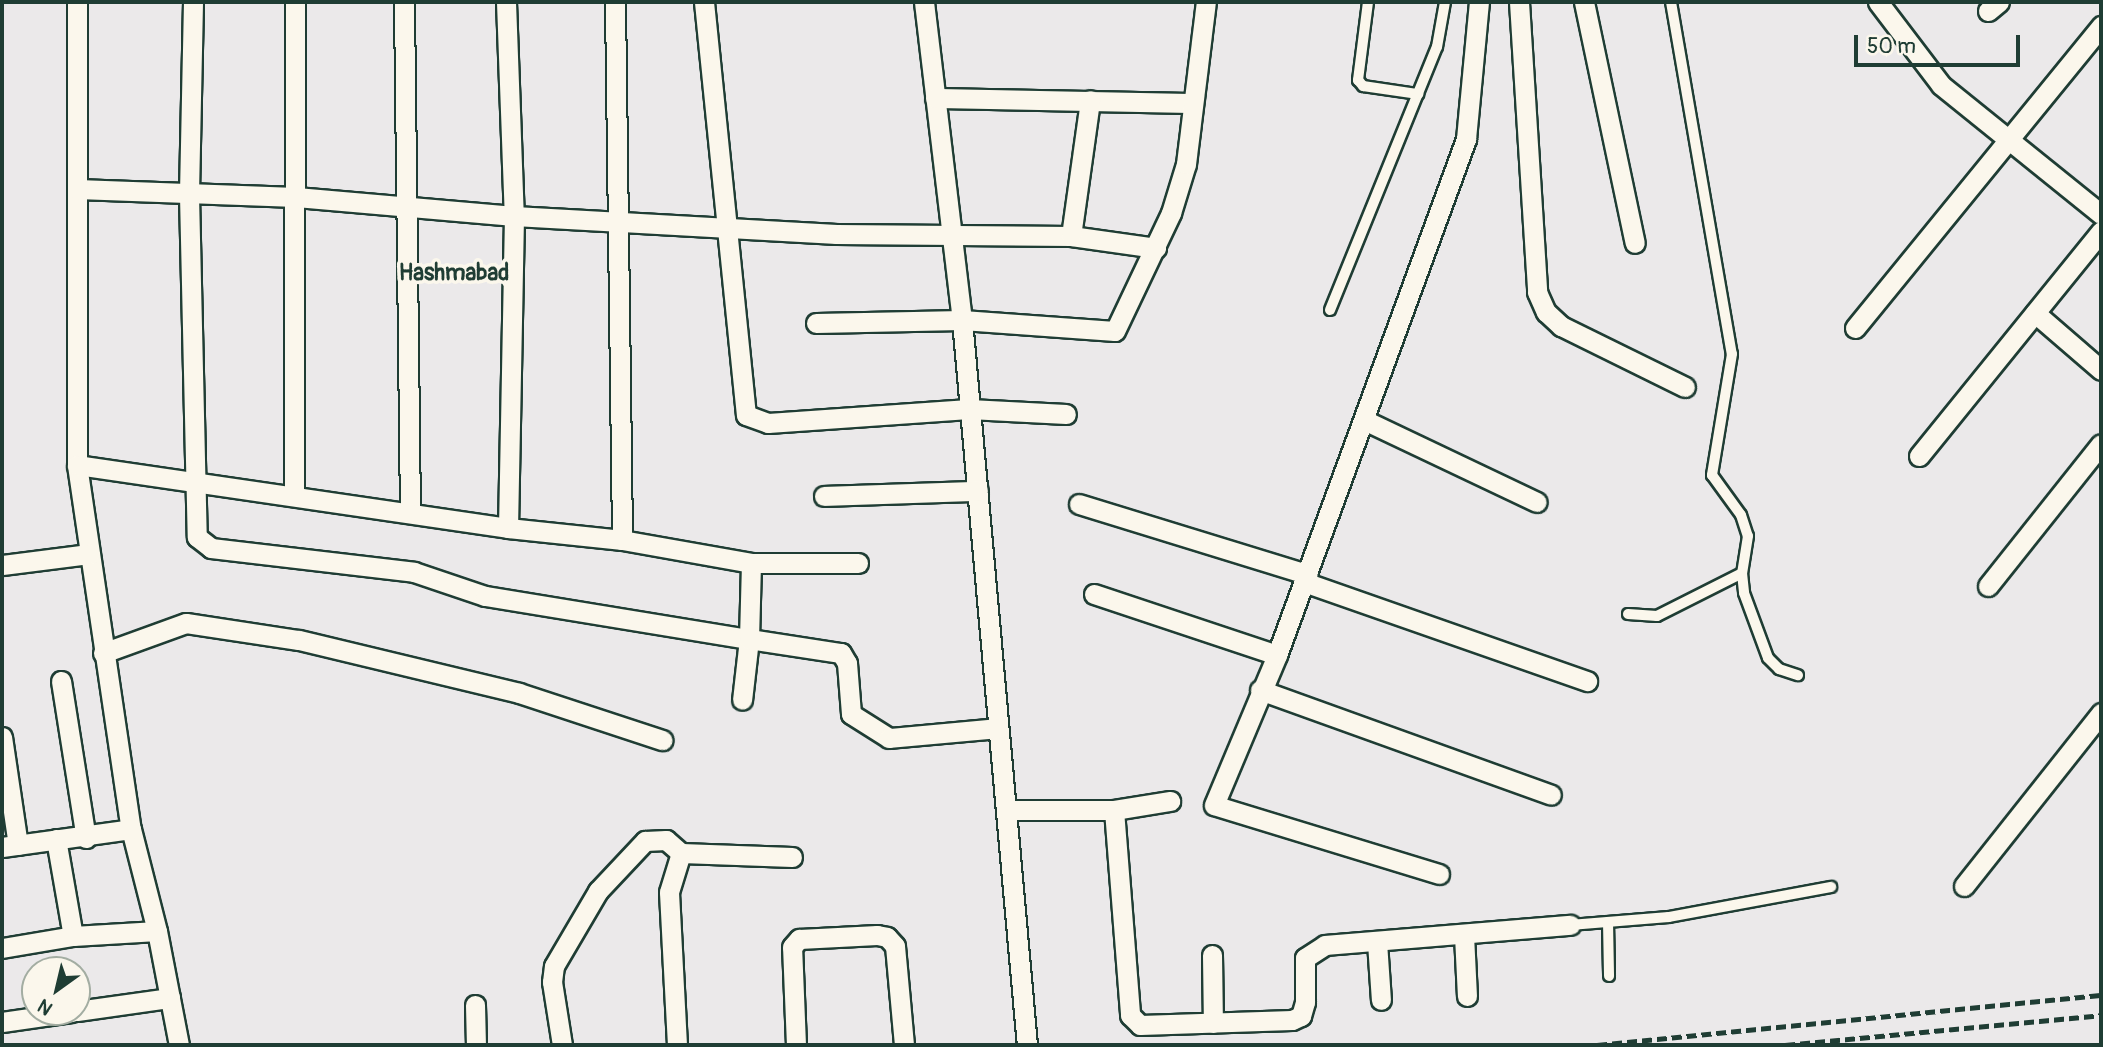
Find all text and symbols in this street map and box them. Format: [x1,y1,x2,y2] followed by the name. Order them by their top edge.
[1858,21,2024,65] scale bar
[1867,33,1916,60] text: 50 m
[399,259,509,287] district label: Hashmabad
[21,956,91,1026] north arrow
[33,993,57,1020] text: N

